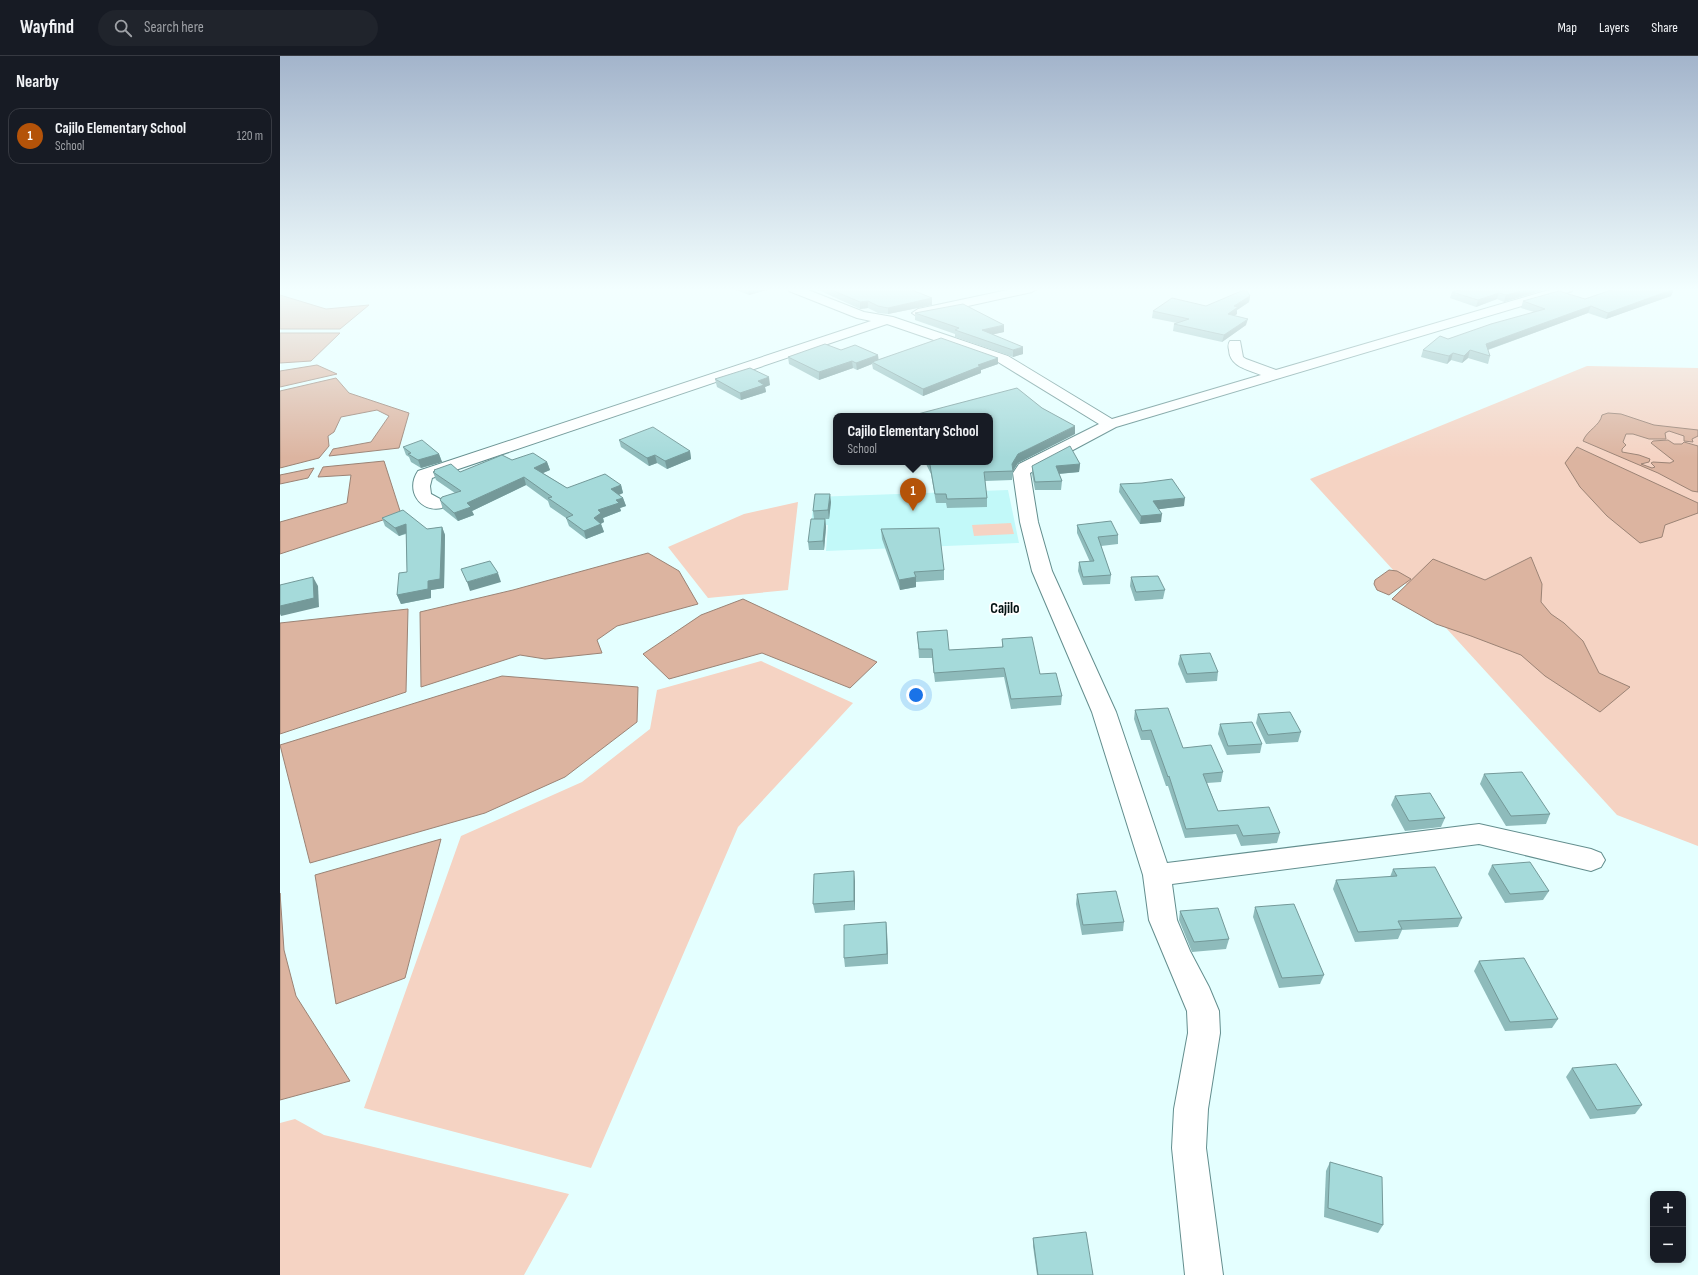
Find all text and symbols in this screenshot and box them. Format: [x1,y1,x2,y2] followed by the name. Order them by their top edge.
[98,10,378,46] search box
[20,16,74,39] text: Wayfind
[112,17,134,39] icon: search
[144,18,204,37] text: Search here
[1557,19,1577,36] text: Map
[1599,19,1629,36] text: Layers
[1651,19,1678,36] text: Share
[16,72,59,92] text: Nearby
[55,119,186,138] text: Cajilo Elementary School
[27,128,33,144] text: 1
[237,128,263,144] text: 120 m
[55,138,85,154] text: School
[833,413,993,465] popup
[847,422,979,441] text: Cajilo Elementary School
[847,441,877,457] text: School
[900,478,926,511] pin: 1
[990,599,1020,618] district label: Cajilo
[906,685,926,705] your location
[1650,1191,1686,1263] map controls
[1650,1191,1686,1227] button: +
[1650,1227,1686,1263] button: −

